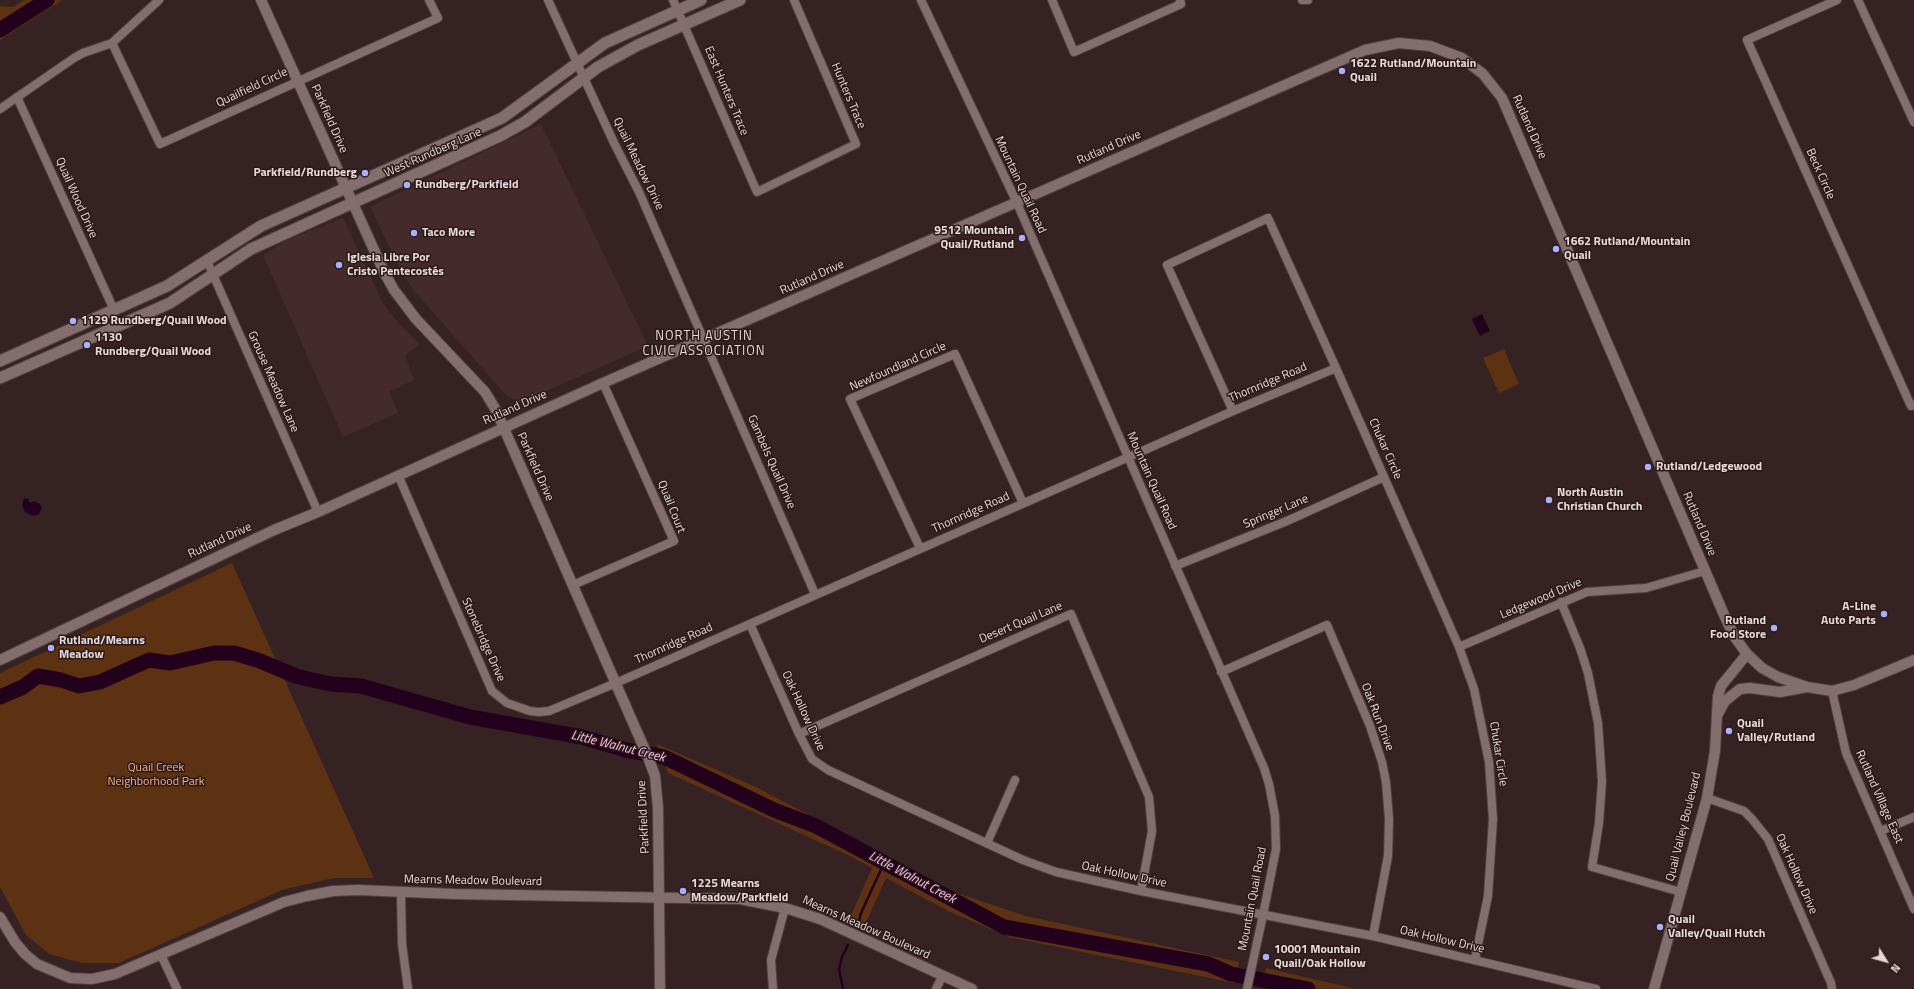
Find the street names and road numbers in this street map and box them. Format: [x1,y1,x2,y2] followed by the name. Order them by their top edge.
[701,44,751,138] street label: East Hunters Trace
[828,61,868,131] street label: Hunters Trace
[214,65,290,111] street label: Quailfield Circle
[307,82,351,156] street label: Parkfield Drive
[1509,93,1549,161] street label: Rutland Drive
[609,115,667,213] street label: Quail Meadow Drive
[382,125,484,181] street label: West Rundberg Lane
[1075,128,1143,168] street label: Rutland Drive
[991,134,1049,236] street label: Mountain Quail Road
[1802,146,1838,202] street label: Beck Circle
[52,155,100,241] street label: Quail Wood Drive
[778,258,846,298] street label: Rutland Drive
[244,329,302,435] street label: Grouse Meadow Lane
[848,339,948,395] street label: Newfoundland Circle
[1227,360,1309,406] street label: Thornridge Road
[481,388,549,428] street label: Rutland Drive
[744,413,798,511] street label: Gambels Quail Drive
[1365,416,1405,482] street label: Chukar Circle
[513,430,557,504] street label: Parkfield Drive
[1123,430,1179,532] street label: Mountain Quail Road
[654,478,688,536] street label: Quail Court
[930,489,1012,537] street label: Thornridge Road
[1679,490,1719,558] street label: Rutland Drive
[1241,492,1311,532] street label: Springer Lane
[186,520,254,562] street label: Rutland Drive
[1498,575,1584,623] street label: Ledgewood Drive
[458,596,508,684] street label: Stonebridge Drive
[977,599,1065,647] street label: Desert Quail Lane
[633,620,715,668] street label: Thornridge Road
[778,669,828,753] street label: Oak Hollow Drive
[1357,681,1397,753] street label: Oak Run Drive
[1486,721,1510,787] street label: Chukar Circle
[1852,748,1906,846] street label: Rutland Village East
[1663,771,1705,883] street label: Quail Valley Boulevard
[635,780,653,854] street label: Parkfield Drive
[1772,832,1820,916] street label: Oak Hollow Drive
[1236,846,1270,952] street label: Mountain Quail Road
[1080,859,1168,891] street label: Oak Hollow Drive
[404,873,542,889] street label: Mearns Meadow Boulevard
[800,893,932,963] street label: Mearns Meadow Boulevard
[1398,923,1486,957] street label: Oak Hollow Drive

